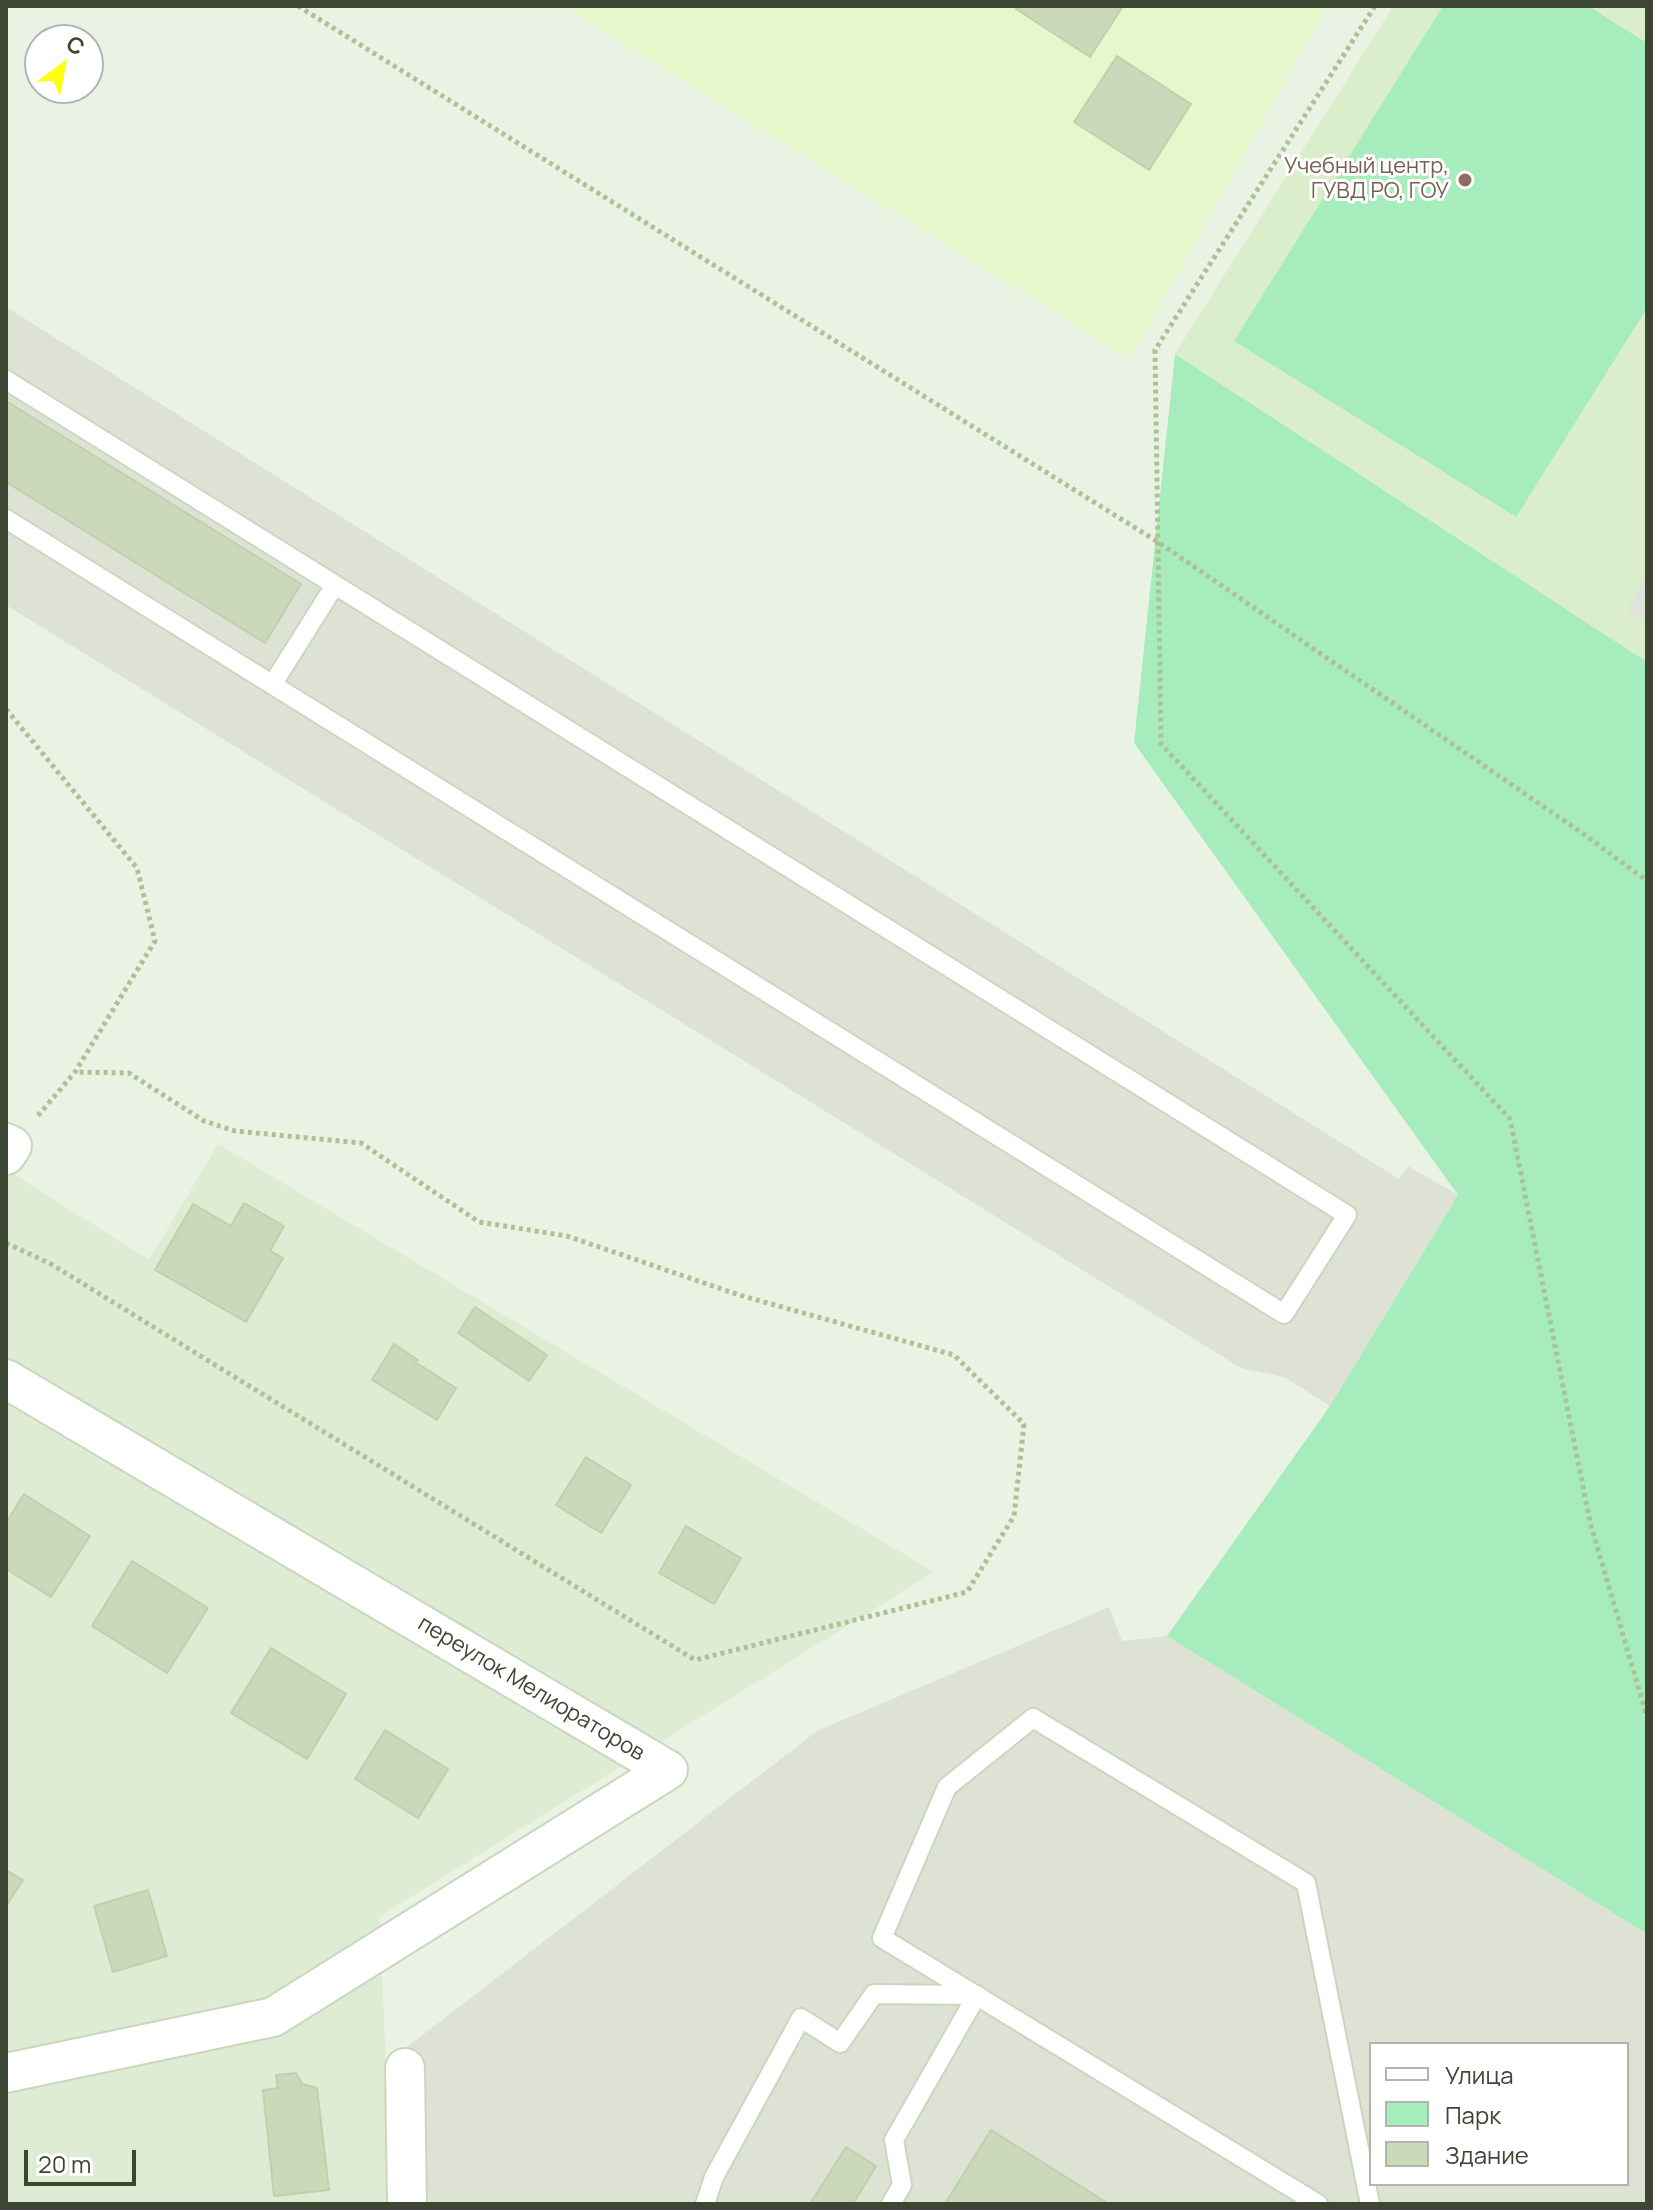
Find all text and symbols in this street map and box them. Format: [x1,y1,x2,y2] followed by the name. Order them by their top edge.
[24,24,104,104] north arrow
[61,28,90,62] text: С
[1284,154,1449,206] place label: Учебный центр, ГУВД РО, ГОУ
[1456,171,1474,189] marker: Учебный центр, ГУВД РО, ГОУ
[413,1611,649,1767] street label: переулок Мелиораторов
[1369,2042,1629,2186] legend
[1445,2058,1514,2091] text: Улица
[1445,2098,1501,2131] text: Парк
[28,2134,140,2184] scale bar
[1445,2138,1529,2171] text: Здание
[38,2147,91,2180] text: 20 m

